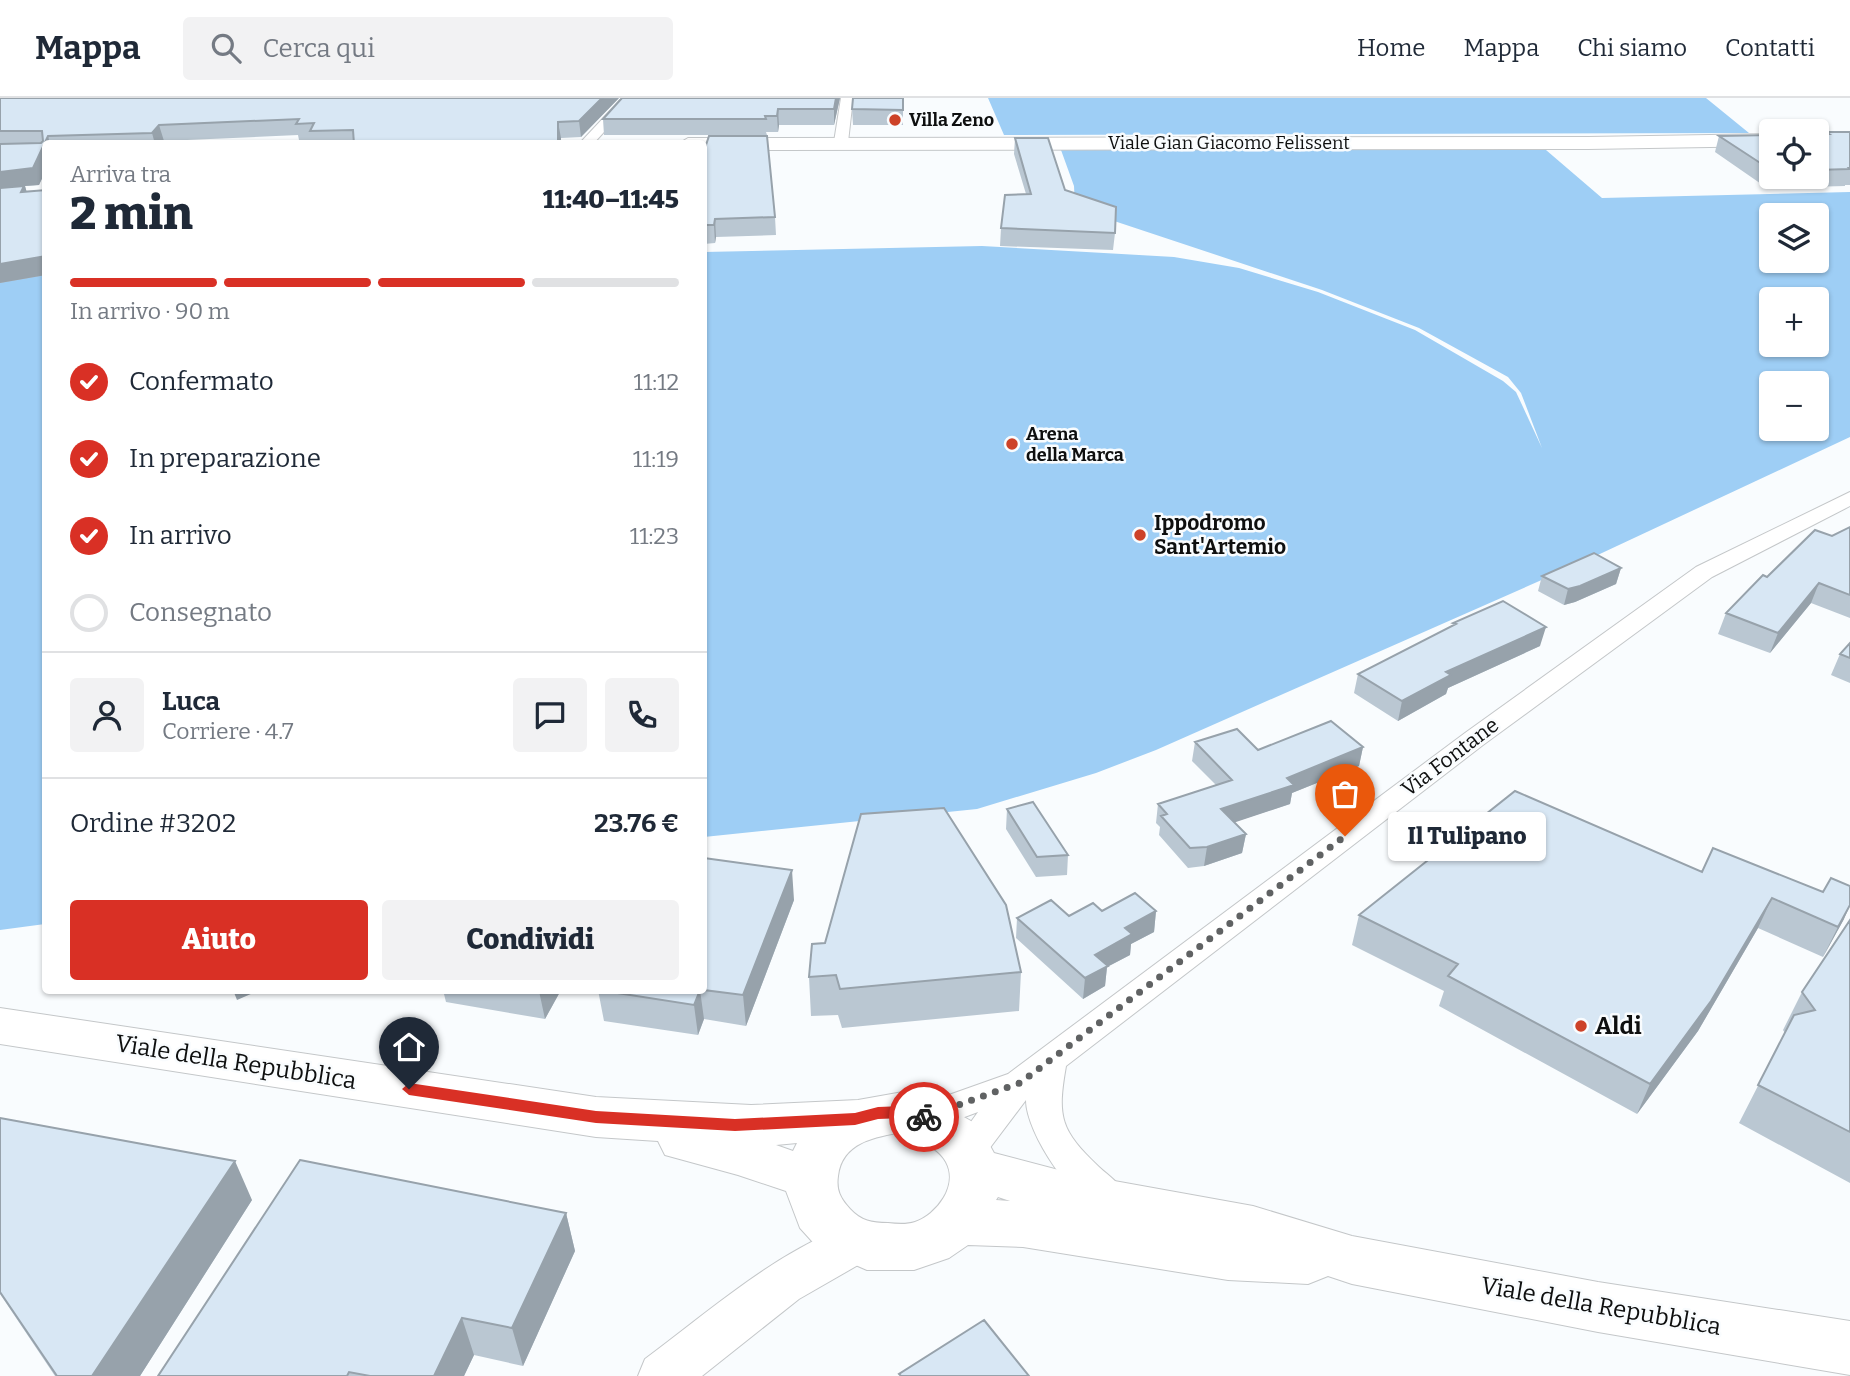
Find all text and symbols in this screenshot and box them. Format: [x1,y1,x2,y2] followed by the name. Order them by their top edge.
[183,17,673,80] search box
[35,28,141,68] text: Mappa
[207,29,245,67] icon: search
[263,33,375,64] text: Cerca qui
[1357,34,1425,62] text: Home
[1463,34,1539,62] text: Mappa
[1577,34,1687,62] text: Chi siamo
[1725,34,1815,62] text: Contatti
[909,109,994,131] place label: Villa Zeno
[887,112,903,128] marker: Villa Zeno
[1759,119,1829,441] map controls
[1759,119,1829,189] button: locate
[1108,132,1350,154] street label: Viale Gian Giacomo Felissent
[70,160,171,188] text: Arriva tra
[543,184,679,215] text: 11:40–11:45
[70,186,193,241] text: 2 min
[1759,203,1829,273] button: layers
[1759,287,1829,357] button: +
[70,297,230,325] text: In arrivo · 90 m
[70,363,108,401] icon: check
[129,366,274,397] text: Confermato
[634,368,679,396] text: 11:12
[1759,371,1829,441] button: −
[1026,423,1124,466] place label: Arena della Marca
[1004,436,1020,452] marker: Arena della Marca
[70,440,108,478] icon: check
[129,443,321,474] text: In preparazione
[633,445,679,473] text: 11:19
[1154,510,1286,560] place label: Ippodromo Sant'Artemio
[70,517,108,555] icon: check
[129,520,232,551] text: In arrivo
[630,522,679,550] text: 11:23
[1132,527,1148,543] marker: Ippodromo Sant'Artemio
[129,597,272,628] text: Consegnato
[70,678,144,752] button: person
[513,678,587,752] button: chat
[605,678,679,752] button: phone
[162,686,220,717] text: Luca
[1396,712,1504,802] street label: Via Fontane
[162,717,293,745] text: Corriere · 4.7
[1315,764,1375,836] pin
[1326,775,1364,813] icon: bag
[70,808,236,839] text: Ordine #3202
[594,808,679,839] text: 23.76 €
[1387,812,1544,860] callout: Il Tulipano
[1407,822,1527,850] text: Il Tulipano
[70,900,368,980] button: Aiuto
[382,900,679,980] button: Condividi
[1595,1012,1642,1040] place label: Aldi
[379,1017,439,1089] pin
[1573,1018,1589,1034] marker: Aldi
[390,1028,428,1066] icon: home
[114,1029,358,1095] street label: Viale della Repubblica
[889,1082,959,1152] courier
[905,1098,943,1136] icon: bike
[1479,1271,1723,1341] street label: Viale della Repubblica

